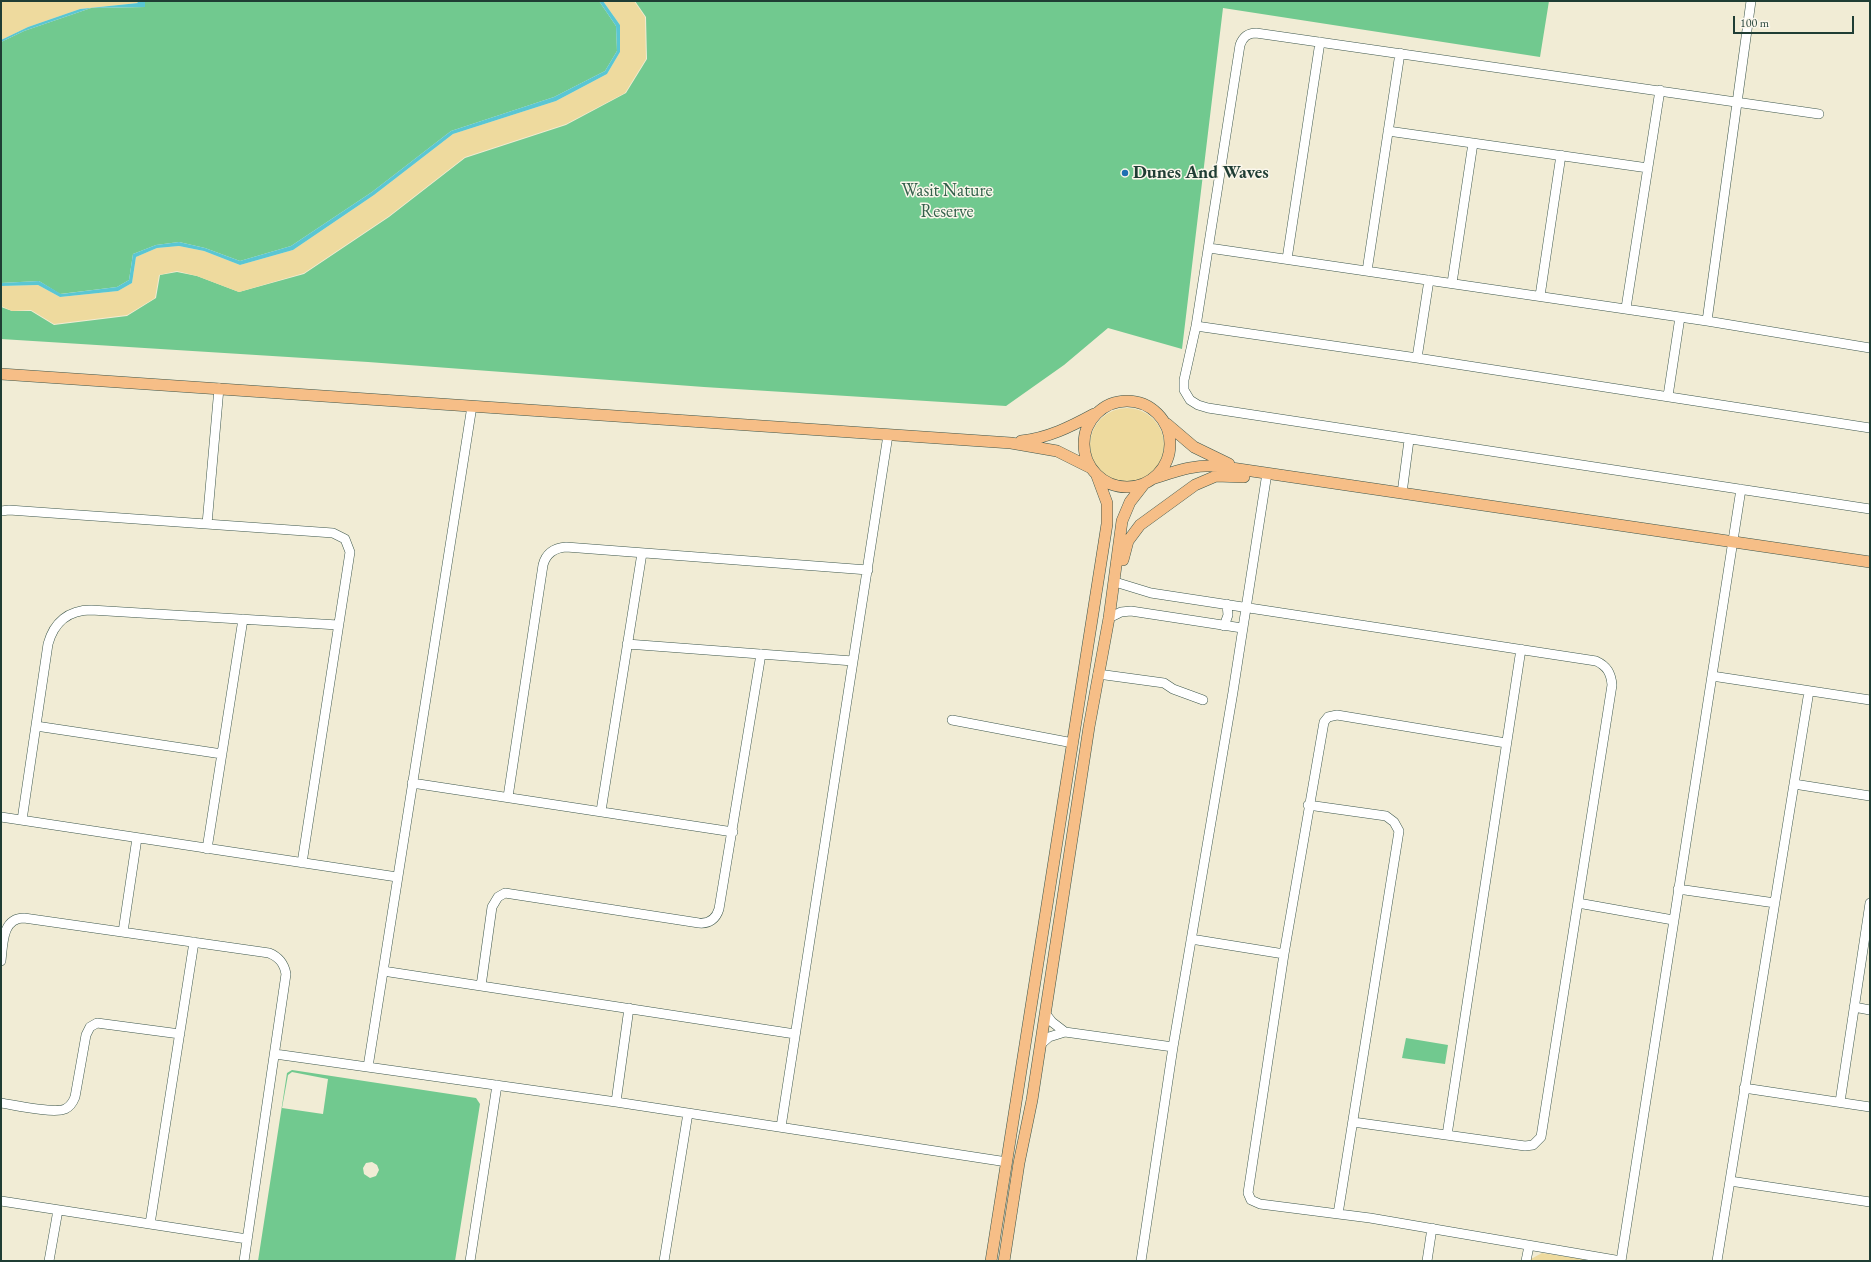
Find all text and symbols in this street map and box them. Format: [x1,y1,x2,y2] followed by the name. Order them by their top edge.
[1735,8,1856,34] scale bar
[1740,15,1769,31] text: 100 m
[1133,162,1269,184] place label: Dunes And Waves
[1120,168,1130,178] marker: Dunes And Waves
[902,180,992,222] park label: Wasit Nature Reserve

